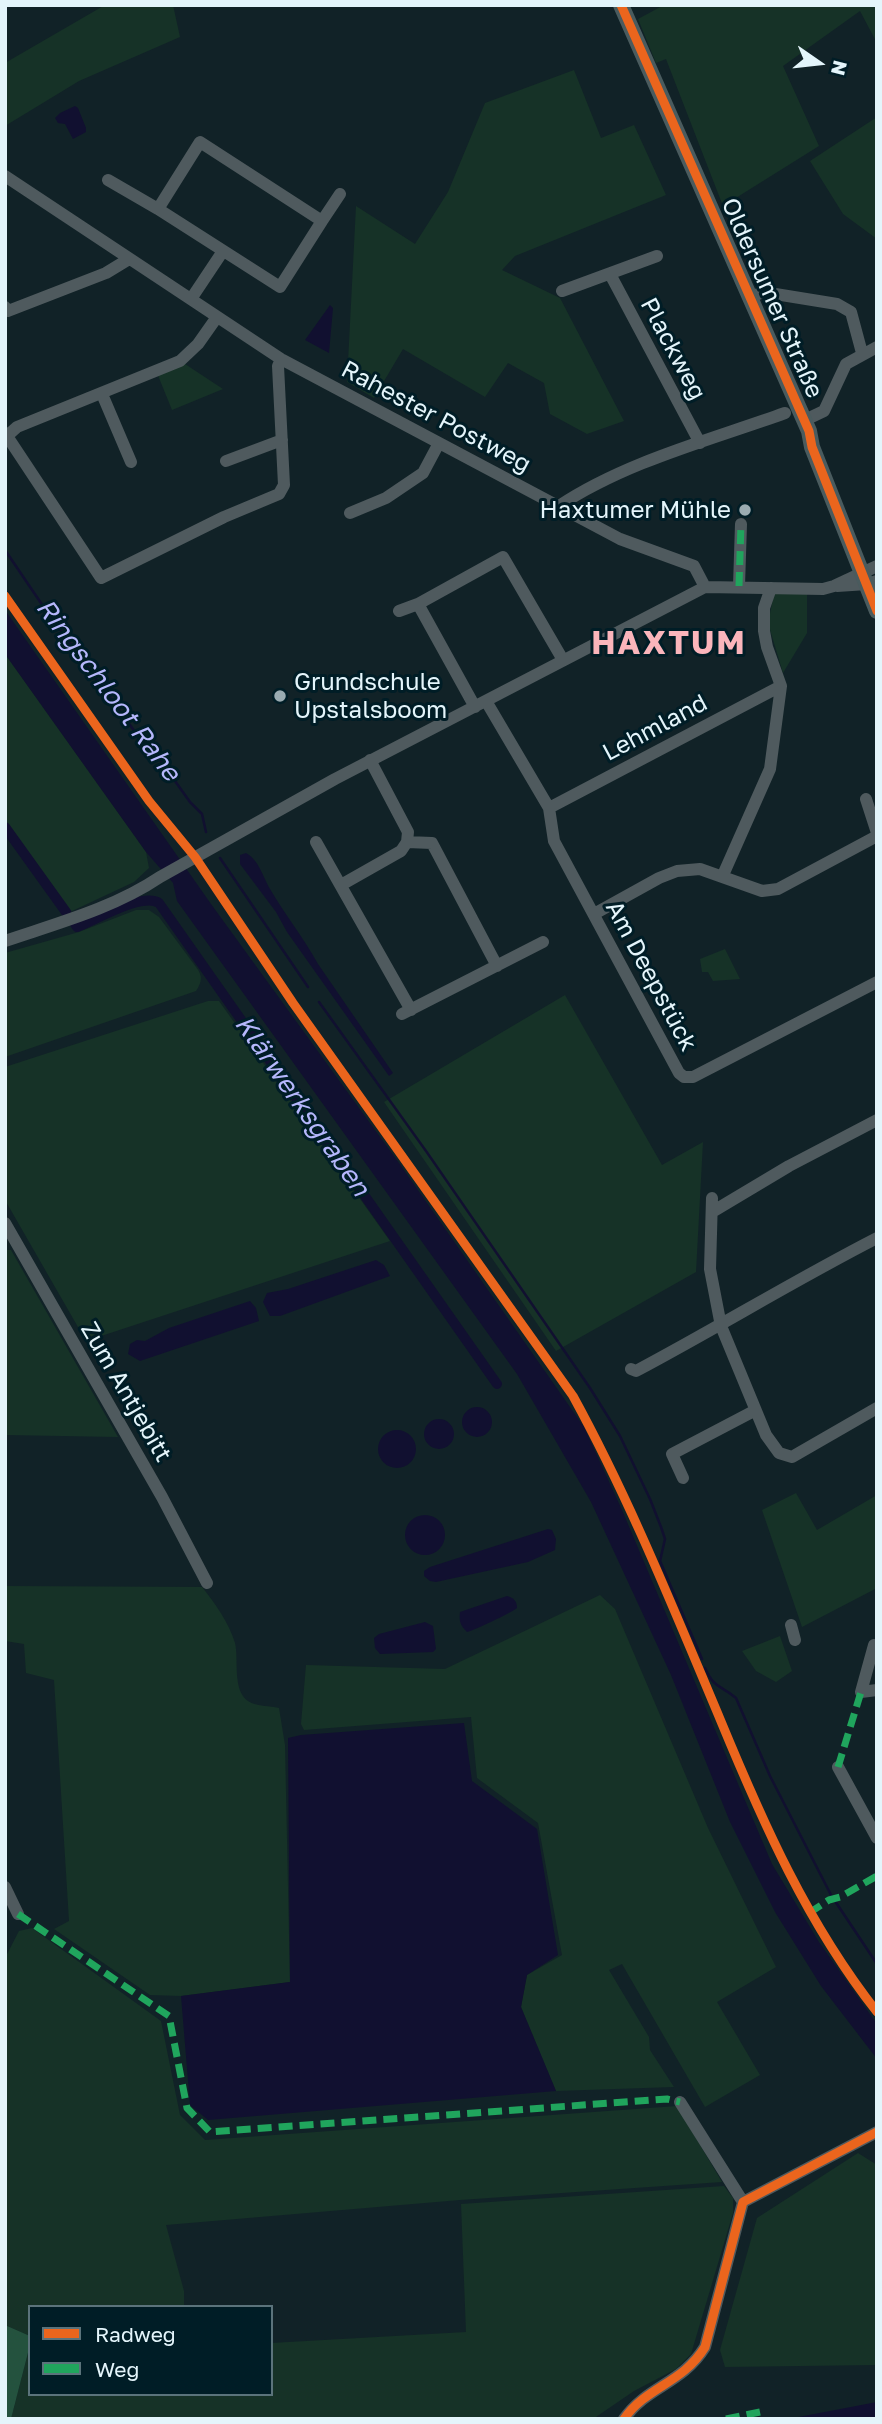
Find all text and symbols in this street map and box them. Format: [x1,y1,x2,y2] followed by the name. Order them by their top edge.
[784,28,854,98] north arrow
[827,58,853,78] text: N
[715,193,829,403] street label: Oldersumer Straße
[634,293,712,405] street label: Plackweg
[336,355,536,479] street label: Rahester Postweg
[540,496,731,524] place label: Haxtumer Mühle
[737,502,753,518] marker: Haxtumer Mühle
[29,593,187,787] water label: Ringschloot Rahe
[592,625,746,663] district label: HAXTUM
[294,668,447,724] place label: Grundschule Upstalsboom
[272,688,288,704] marker: Grundschule Upstalsboom
[598,688,712,768] street label: Lehmland
[599,896,703,1056] street label: Am Deepstück
[228,1010,376,1202] water label: Klärwerksgraben
[74,1317,178,1467] street label: Zum Antjebitt
[28,2305,273,2396] legend
[95,2321,176,2347] text: Radweg
[95,2356,139,2382] text: Weg

